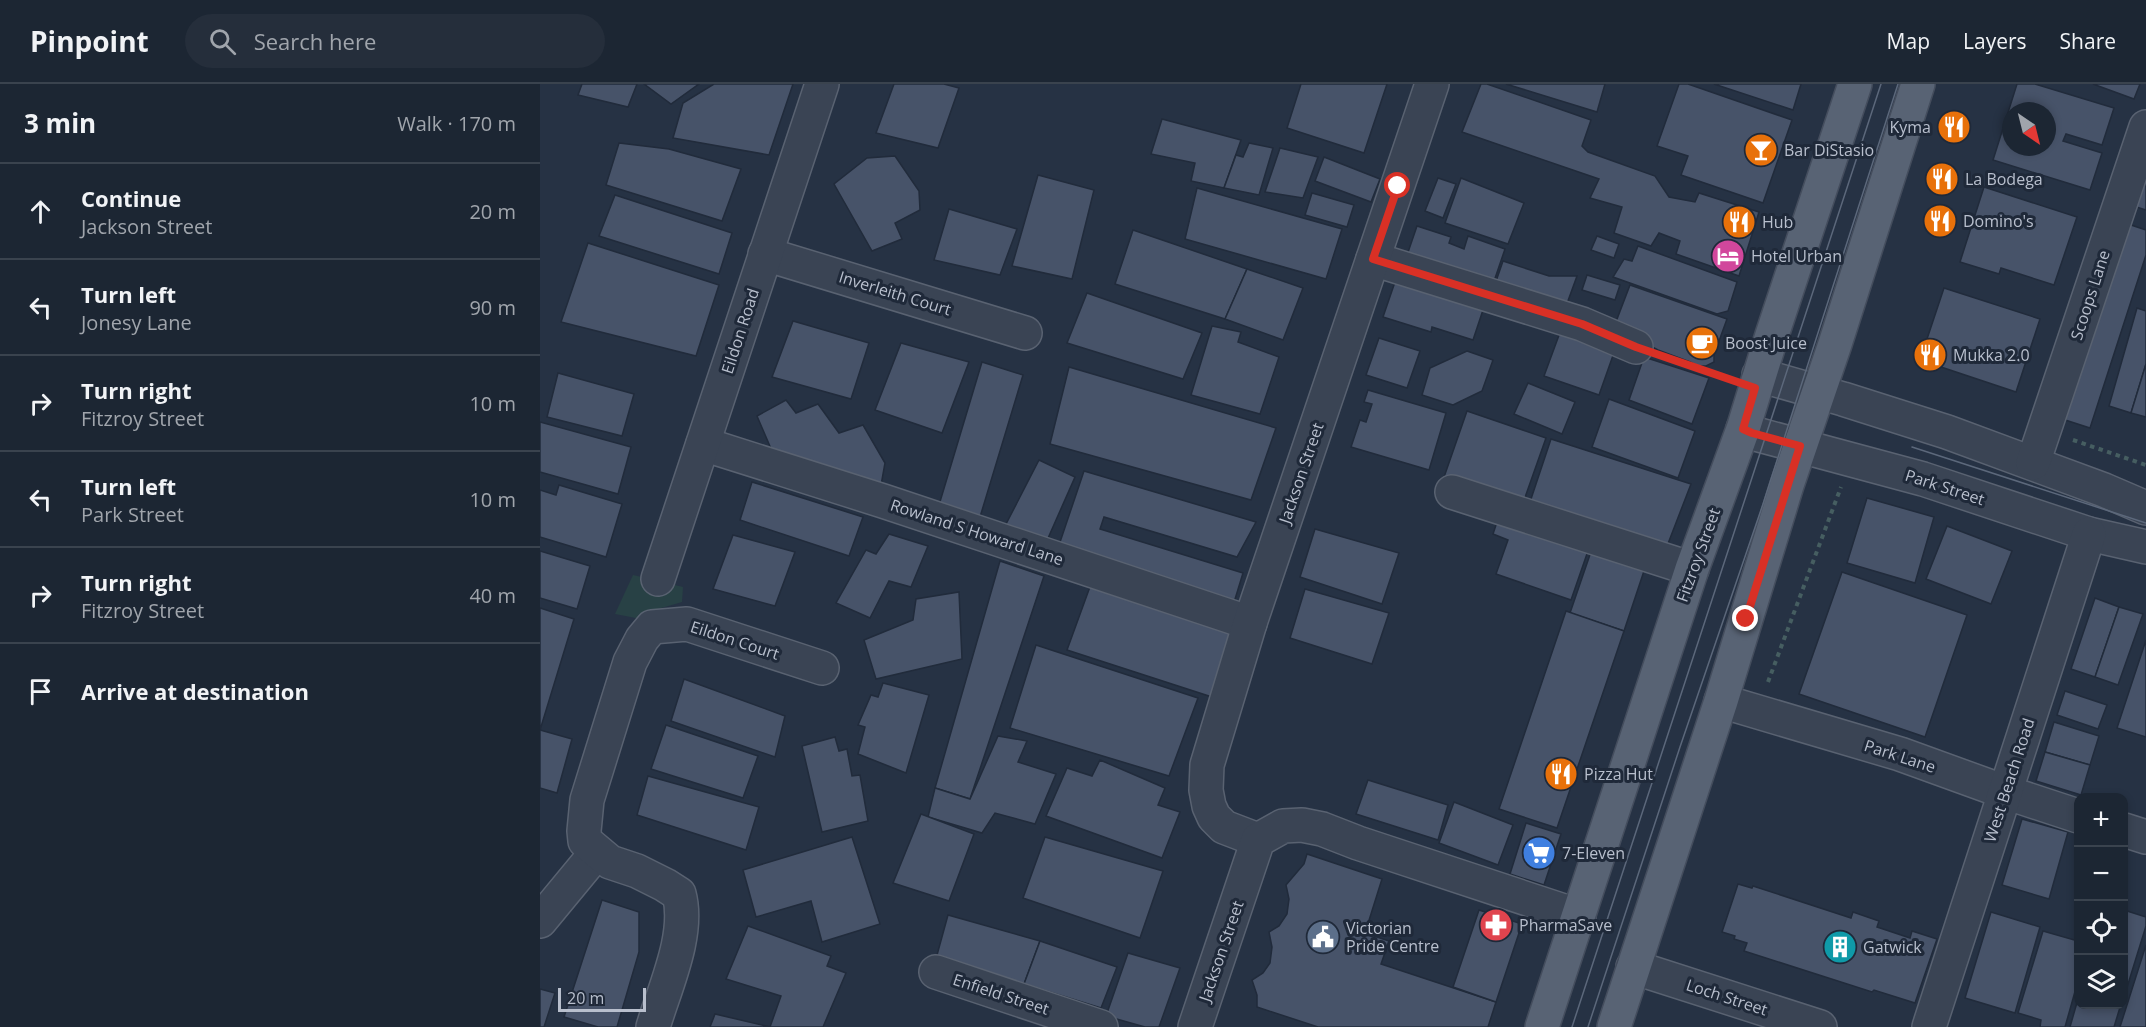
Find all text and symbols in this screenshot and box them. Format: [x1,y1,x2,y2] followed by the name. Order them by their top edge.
[185,14,605,68] search box
[30,22,149,60] text: Pinpoint
[206,25,239,58] icon: search
[254,26,376,56] text: Search here
[1887,27,1930,55] text: Map
[1963,27,2027,55] text: Layers
[2060,27,2116,55] text: Share
[2002,102,2056,156] north arrow
[24,105,96,141] text: 3 min
[1936,109,1972,145] restaurant icon: Kyma
[397,110,516,137] text: Walk · 170 m
[1889,116,1931,138] place label: Kyma
[1743,132,1779,168] bar icon: Bar DiStasio
[1784,139,1874,161] place label: Bar DiStasio
[1924,161,1960,197] restaurant icon: La Bodega
[1965,168,2043,190] place label: La Bodega
[1384,172,1410,198] route start
[81,183,181,213] text: Continue
[24,195,57,228] icon: ahead
[469,198,516,225] text: 20 m
[1922,203,1958,239] restaurant icon: Domino's
[1721,204,1757,240] restaurant icon: Hub
[1963,210,2034,232] place label: Domino's
[1762,211,1793,233] place label: Hub
[81,213,212,240] text: Jackson Street
[1710,238,1746,274] hotel icon: Hotel Urban
[1751,245,1842,267] place label: Hotel Urban
[2065,247,2115,343] street label: Scoops Lane
[836,265,954,321] street label: Inverleith Court
[81,279,176,309] text: Turn left
[716,286,764,376] street label: Eildon Road
[24,291,57,324] icon: left
[469,294,516,321] text: 90 m
[81,309,192,336] text: Jonesy Lane
[1684,325,1720,361] cafe icon: Boost Juice
[1725,332,1807,354] place label: Boost Juice
[1912,337,1948,373] restaurant icon: Mukka 2.0
[1953,344,2030,366] place label: Mukka 2.0
[81,375,192,405] text: Turn right
[24,387,57,420] icon: right
[469,390,516,417] text: 10 m
[81,405,204,432] text: Fitzroy Street
[1273,419,1329,528] street label: Jackson Street
[1902,464,1988,510] street label: Park Street
[81,471,176,501] text: Turn left
[24,483,57,516] icon: left
[469,486,516,513] text: 10 m
[888,494,1066,570] street label: Rowland S Howard Lane
[81,501,184,528] text: Park Street
[1671,505,1725,605] street label: Fitzroy Street
[81,567,192,597] text: Turn right
[24,579,57,612] icon: right
[469,582,516,609] text: 40 m
[81,597,204,624] text: Fitzroy Street
[1732,605,1758,631] route end
[688,615,782,665] street label: Eildon Court
[24,675,57,708] icon: arrive
[81,676,309,706] text: Arrive at destination
[1979,715,2039,845] street label: West Beach Road
[1862,734,1938,778] street label: Park Lane
[1543,756,1579,792] restaurant icon: Pizza Hut
[1584,763,1653,785] place label: Pizza Hut
[2074,793,2128,1009] map controls
[2074,793,2128,847] button: +
[1521,835,1557,871] supermarket icon: 7-Eleven
[1562,842,1625,864] place label: 7-Eleven
[2074,847,2128,901] button: −
[1193,897,1249,1006] street label: Jackson Street
[2074,901,2128,955] button: locate
[1478,907,1514,943] pharmacy icon: PharmaSave
[1519,914,1612,936] place label: PharmaSave
[1346,917,1439,957] place label: Victorian Pride Centre
[1305,919,1341,955] public building icon: Victorian Pride Centre
[1822,929,1858,965] building icon: Gatwick
[1863,936,1922,958] place label: Gatwick
[2074,955,2128,1009] button: layers
[950,968,1052,1020] street label: Enfield Street
[1684,974,1771,1021] street label: Loch Street
[558,985,646,1012] scale bar
[567,987,604,1009] text: 20 m

